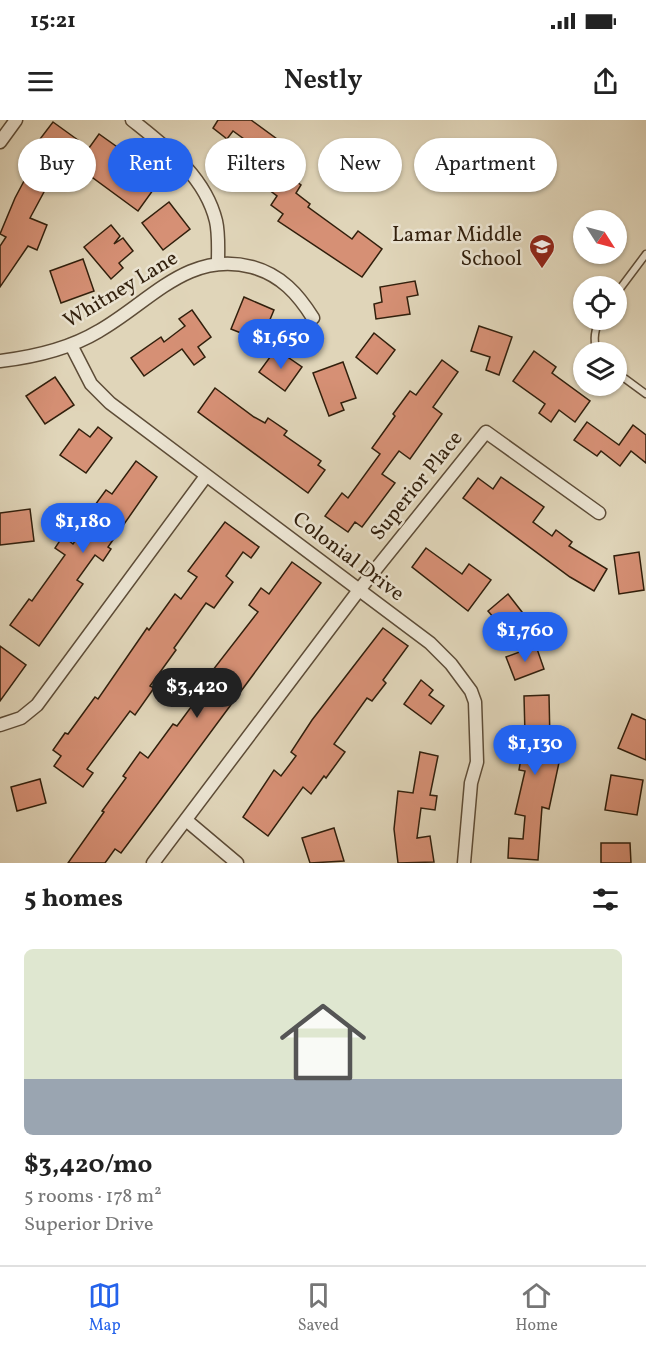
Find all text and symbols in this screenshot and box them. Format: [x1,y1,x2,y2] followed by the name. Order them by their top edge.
[30,6,76,37] text: 15:21
[284,62,362,100] text: Nestly
[24,65,57,98] icon: menu
[589,65,622,98] icon: share
[18,138,96,192] chip: Buy
[108,138,193,192] chip: Rent
[205,138,306,192] chip: Filters
[318,138,402,192] chip: New
[414,138,557,192] chip: Apartment
[573,210,627,264] north arrow
[573,210,627,396] map controls
[392,221,522,274] place label: Lamar Middle School
[527,232,557,270] school or university icon: Lamar Middle School
[58,244,184,336] street label: Whitney Lane
[573,276,627,330] button: locate
[232,319,330,370] pin: $1,650
[252,324,310,352] text: $1,650
[573,342,627,396] button: layers
[364,425,470,547] street label: Superior Place
[34,503,132,554] pin: $1,180
[286,505,410,609] street label: Colonial Drive
[55,508,111,536] text: $1,180
[476,612,574,663] pin: $1,760
[496,617,554,645] text: $1,760
[148,668,246,719] pin: $3,420
[166,673,228,701] text: $3,420
[486,725,584,776] pin: $1,130
[507,730,563,758] text: $1,130
[24,881,123,917] text: 5 homes
[589,883,622,916] icon: filters
[269,988,377,1096] icon: home
[24,1147,152,1183] text: $3,420/mo
[24,1183,162,1211] text: 5 rooms · 178 m²
[24,1211,154,1239] text: Superior Drive
[88,1279,121,1337] tab: Map
[298,1279,339,1337] tab: Saved
[515,1279,558,1337] tab: Home

